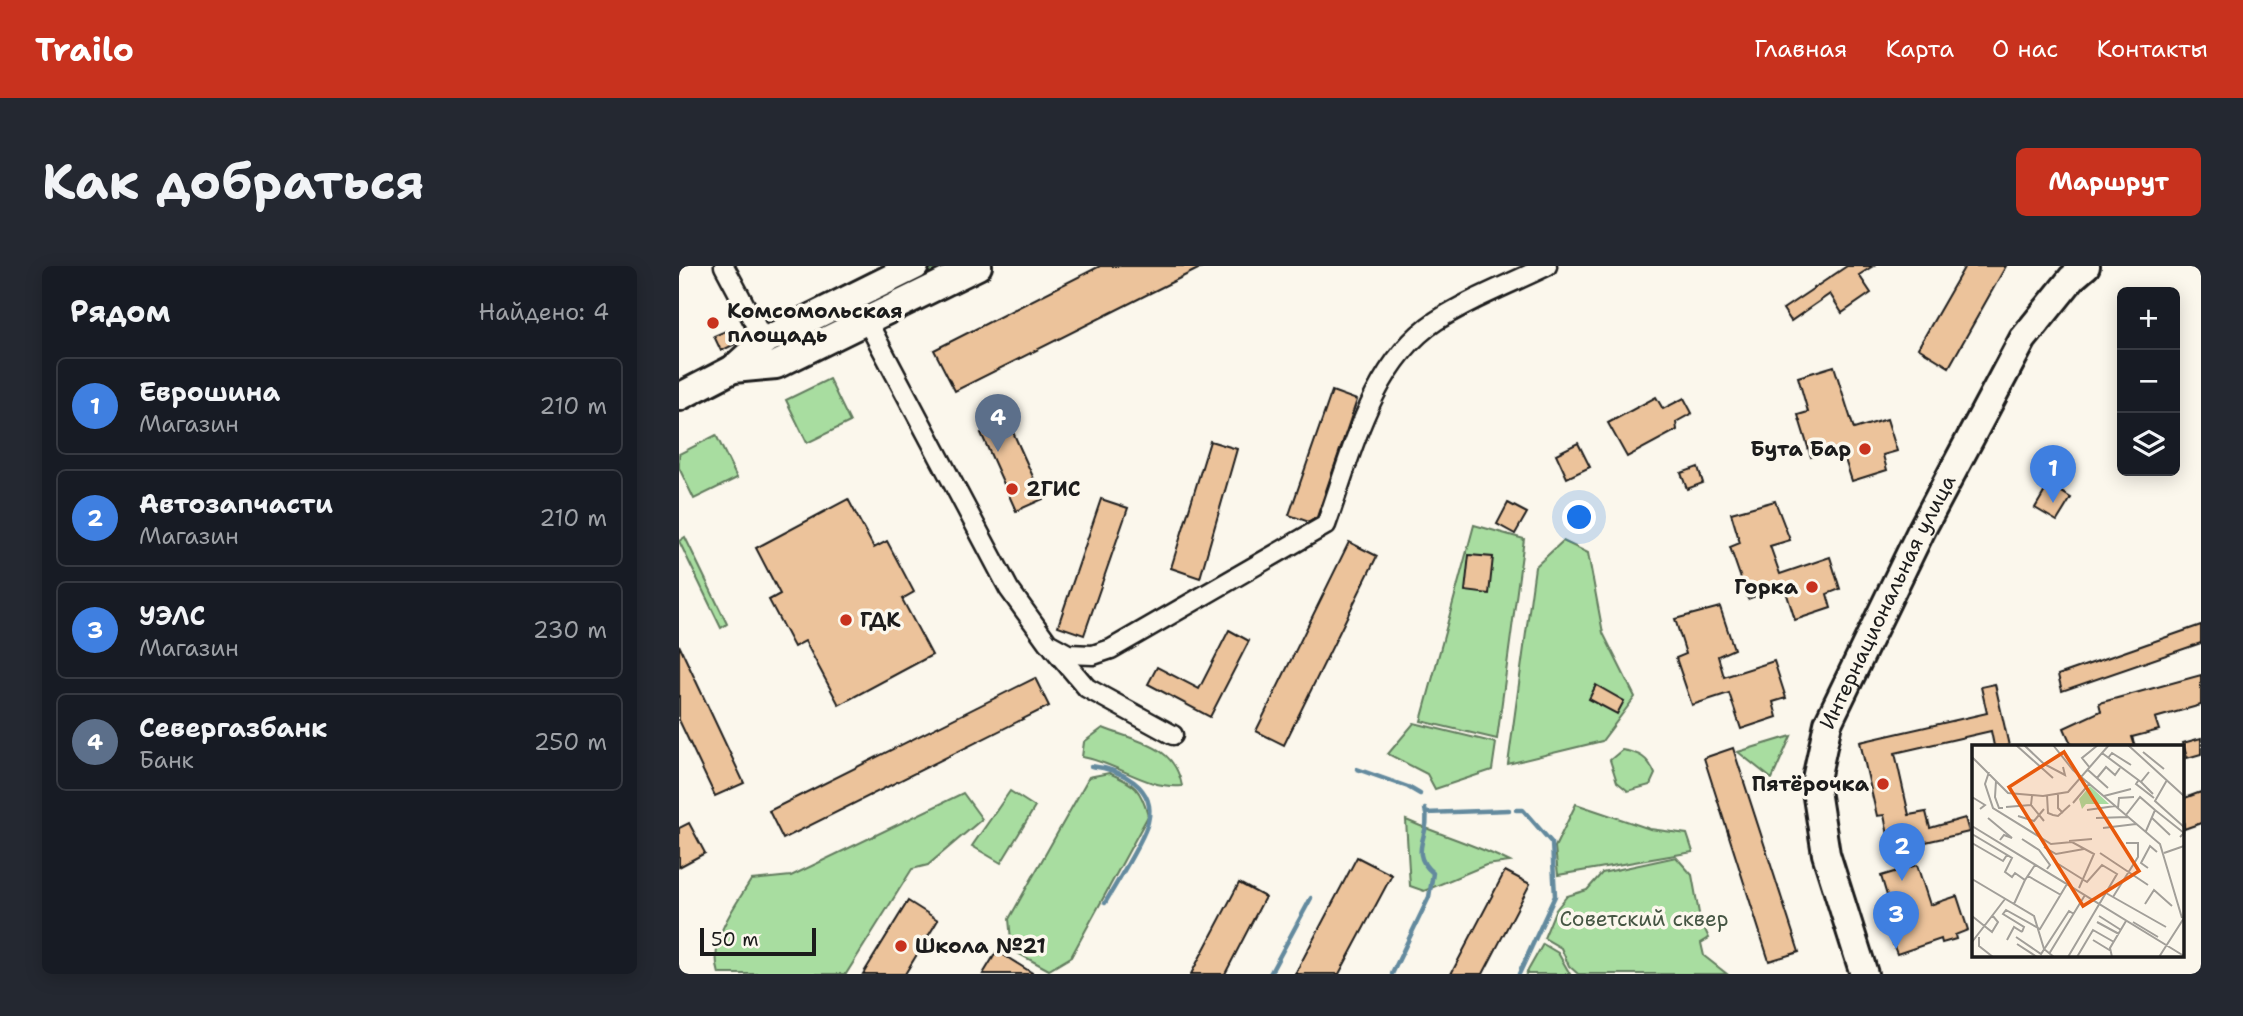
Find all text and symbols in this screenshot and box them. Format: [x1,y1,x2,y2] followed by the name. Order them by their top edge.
[35,27,134,72] text: Trailo
[1754,33,1847,65] text: Главная
[1885,33,1954,65] text: Карта
[1992,33,2058,65] text: О нас
[2096,33,2208,65] text: Контакты
[2016,148,2201,216] button: Маршрут
[42,149,424,215] text: Как добраться
[2117,287,2180,476] map controls
[2117,287,2180,350] button: +
[70,291,170,332] text: Рядом
[479,297,609,327] text: Найдено: 4
[727,297,903,349] place label: Комсомольская площадь
[705,315,721,331] marker: Комсомольская площадь
[2117,350,2180,413] button: −
[139,374,280,409] text: Еврошина
[90,391,100,421] text: 1
[539,391,607,421] text: 210 m
[975,394,1021,452] pin: 4
[139,409,239,439] text: Магазин
[2117,413,2180,476] button: layers
[1750,435,1851,463] place label: Бута Бар
[1857,441,1873,457] marker: Бута Бар
[2030,445,2076,503] pin: 1
[1813,470,1962,734] street label: Интернациональная улица
[1026,475,1081,503] place label: 2ГИС
[1004,481,1020,497] marker: 2ГИС
[139,486,333,521] text: Автозапчасти
[1562,500,1596,534] your location
[87,503,103,533] text: 2
[539,503,607,533] text: 210 m
[139,521,239,551] text: Магазин
[1734,573,1799,601] place label: Горка
[1804,579,1820,595] marker: Горка
[139,598,205,633] text: УЭЛС
[860,606,901,634] place label: ГДК
[838,612,854,628] marker: ГДК
[87,615,103,645] text: 3
[533,615,607,645] text: 230 m
[139,633,239,663] text: Магазин
[139,710,327,745] text: Севергазбанк
[87,727,103,757] text: 4
[534,727,607,757] text: 250 m
[139,745,194,775] text: Банк
[1972,745,2183,956] inset map
[1752,770,1870,798] place label: Пятёрочка
[1875,776,1891,792] marker: Пятёрочка
[1879,823,1925,881] pin: 2
[1873,891,1919,949] pin: 3
[1559,905,1729,933] park label: Советский сквер
[700,925,815,957] scale bar
[711,927,759,952] text: 50 m
[915,932,1046,960] place label: Школа №21
[893,938,909,954] marker: Школа №21

